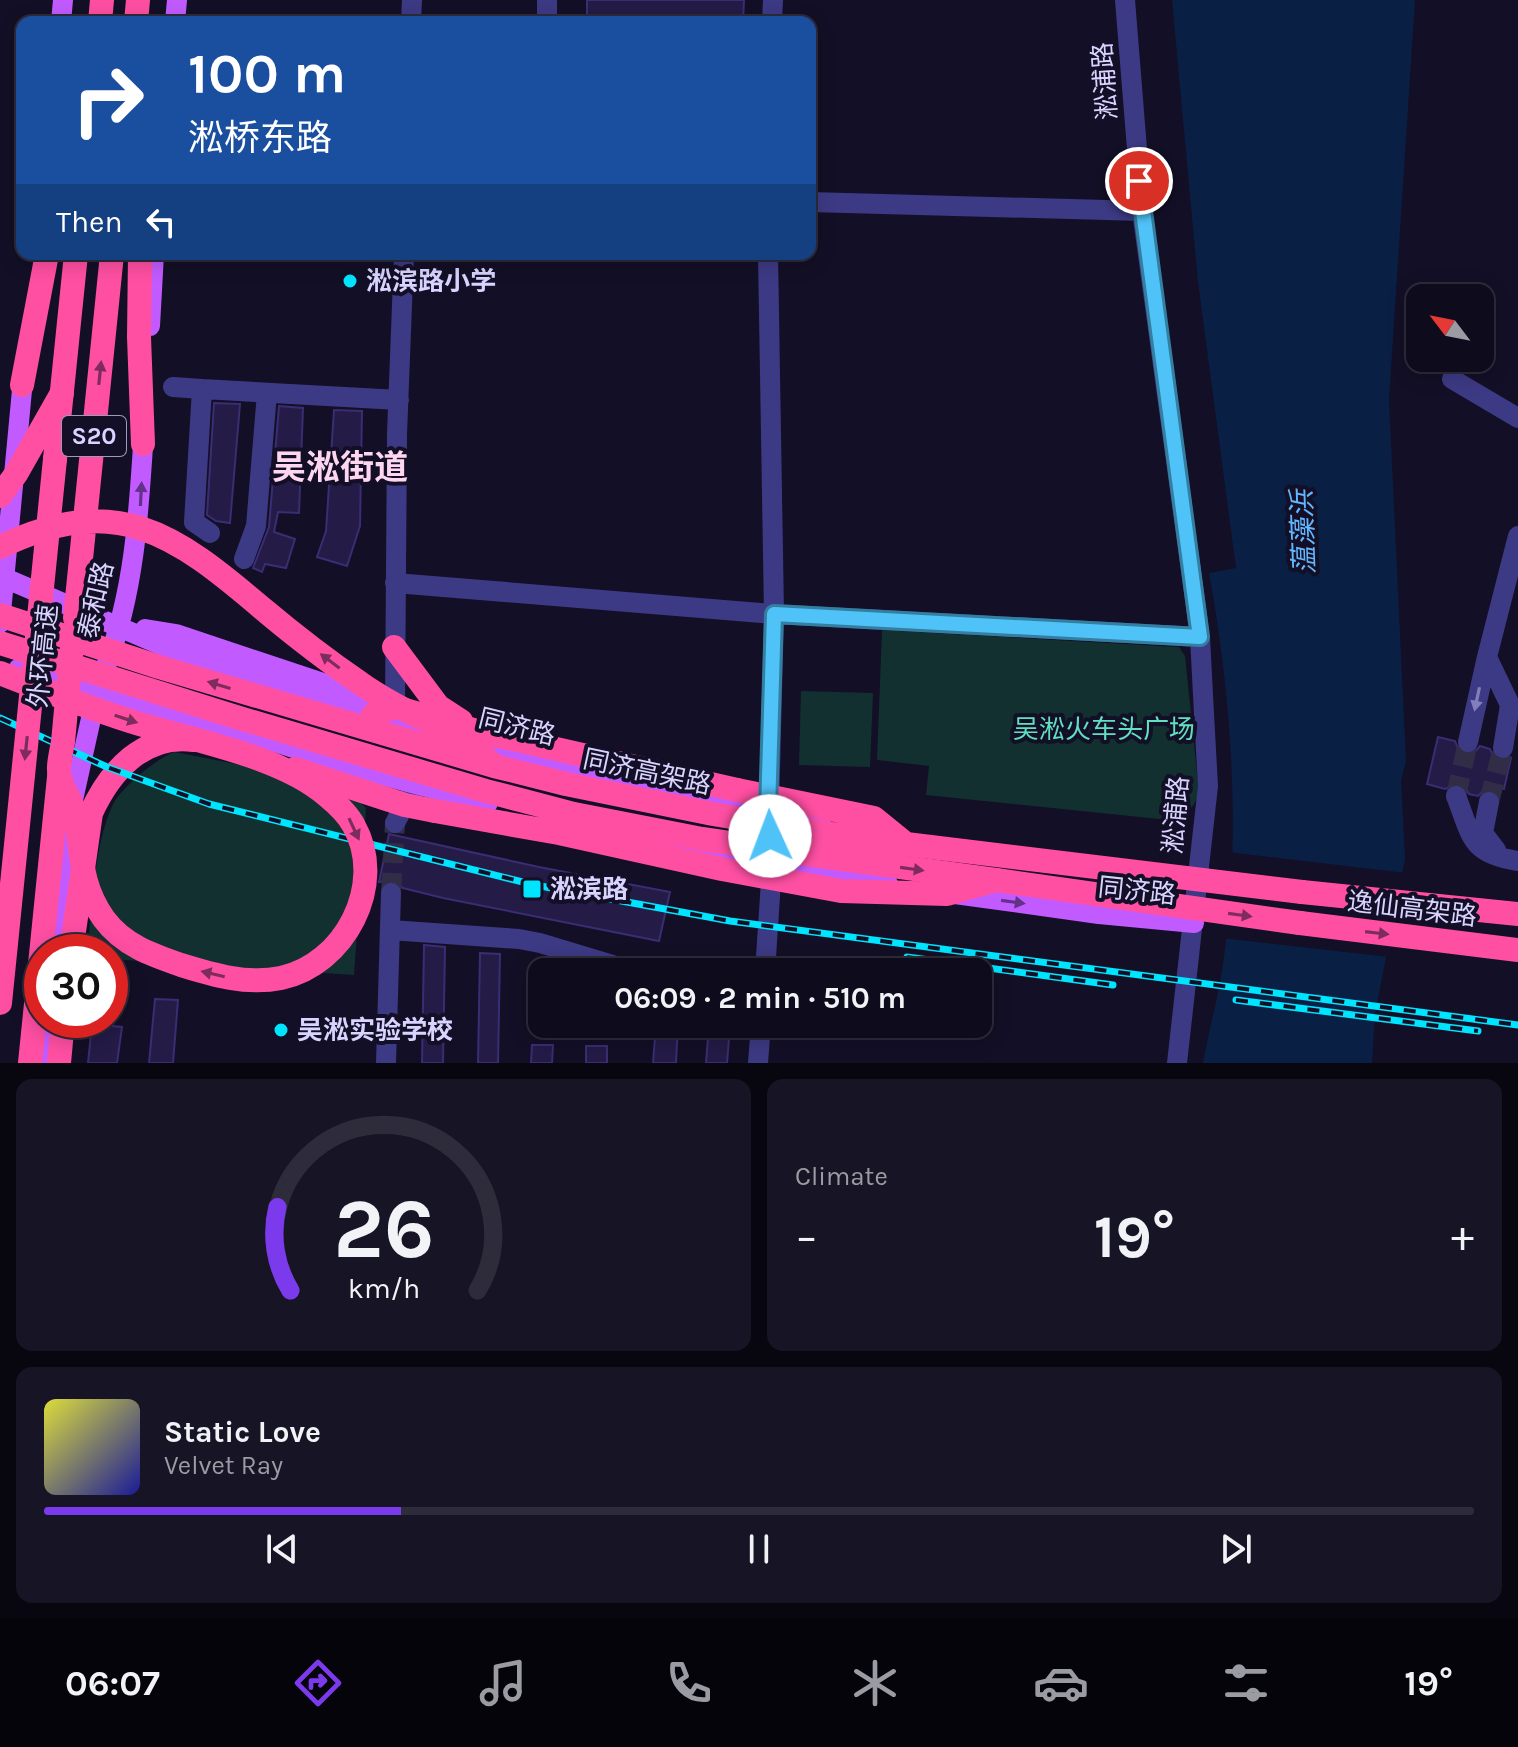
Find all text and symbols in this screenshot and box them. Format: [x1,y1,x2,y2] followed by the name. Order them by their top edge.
[188,41,346,106] text: 100 m
[1087,41,1123,121] street label: 淞浦路
[56,48,160,152] icon: right
[188,117,332,159] text: 淞桥东路
[1105,147,1173,215] pin
[1117,159,1161,203] icon: arrive
[139,200,183,244] icon: left
[56,204,123,240] text: Then
[366,266,496,297] place label: 淞滨路小学
[341,272,359,290] marker: 淞滨路小学
[1406,284,1494,372] north arrow
[1406,284,1494,372] map controls
[94,360,107,385] one-way arrow
[62,416,126,456] road number: S20
[272,448,408,488] district label: 吴淞街道
[134,481,147,506] one-way arrow
[1285,486,1321,575] water label: 蕰藻浜
[72,559,120,641] street label: 泰和路
[22,603,64,709] street label: 外环高速
[320,653,340,669] one-way arrow
[207,678,231,691] one-way arrow
[1470,687,1483,712] one-way arrow
[475,703,559,751] street label: 同济路
[114,714,138,726] one-way arrow
[1013,714,1195,745] park label: 吴淞火车头广场
[19,736,32,761] one-way arrow
[580,743,714,801] street label: 同济高架路
[1157,775,1195,855] street label: 淞浦路
[728,794,812,878] position arrow
[347,817,360,840] one-way arrow
[900,863,925,876] one-way arrow
[1097,872,1177,910] street label: 同济路
[550,874,628,905] place label: 淞滨路
[521,878,543,900] marker: 淞滨路
[1346,886,1478,932] street label: 逸仙高架路
[1001,896,1026,909] one-way arrow
[1228,909,1253,922] one-way arrow
[1365,926,1390,939] one-way arrow
[24,934,128,1038] speed limit sign: 30
[201,967,226,980] one-way arrow
[614,980,906,1016] text: 06:09 · 2 min · 510 m
[297,1015,453,1046] place label: 吴淞实验学校
[272,1021,290,1039] marker: 吴淞实验学校
[795,1161,888,1192] text: Climate
[333,1181,434,1278] text: 26
[1094,1202,1175,1272] text: 19°
[795,1211,818,1262] text: −
[1451,1211,1474,1262] text: +
[347,1272,420,1305] text: km/h
[164,1414,321,1450] text: Static Love
[164,1450,283,1481] text: Velvet Ray
[260,1527,304,1571] icon: previous
[737,1527,781,1571] icon: pause
[1214,1527,1258,1571] icon: next
[290,1655,346,1711] icon: directions
[475,1655,531,1711] icon: music
[661,1655,717,1711] icon: phone
[847,1655,903,1711] icon: climate
[1033,1655,1089,1711] icon: car
[1218,1655,1274,1711] icon: filters
[65,1662,160,1704] text: 06:07
[1404,1662,1453,1704] text: 19°

